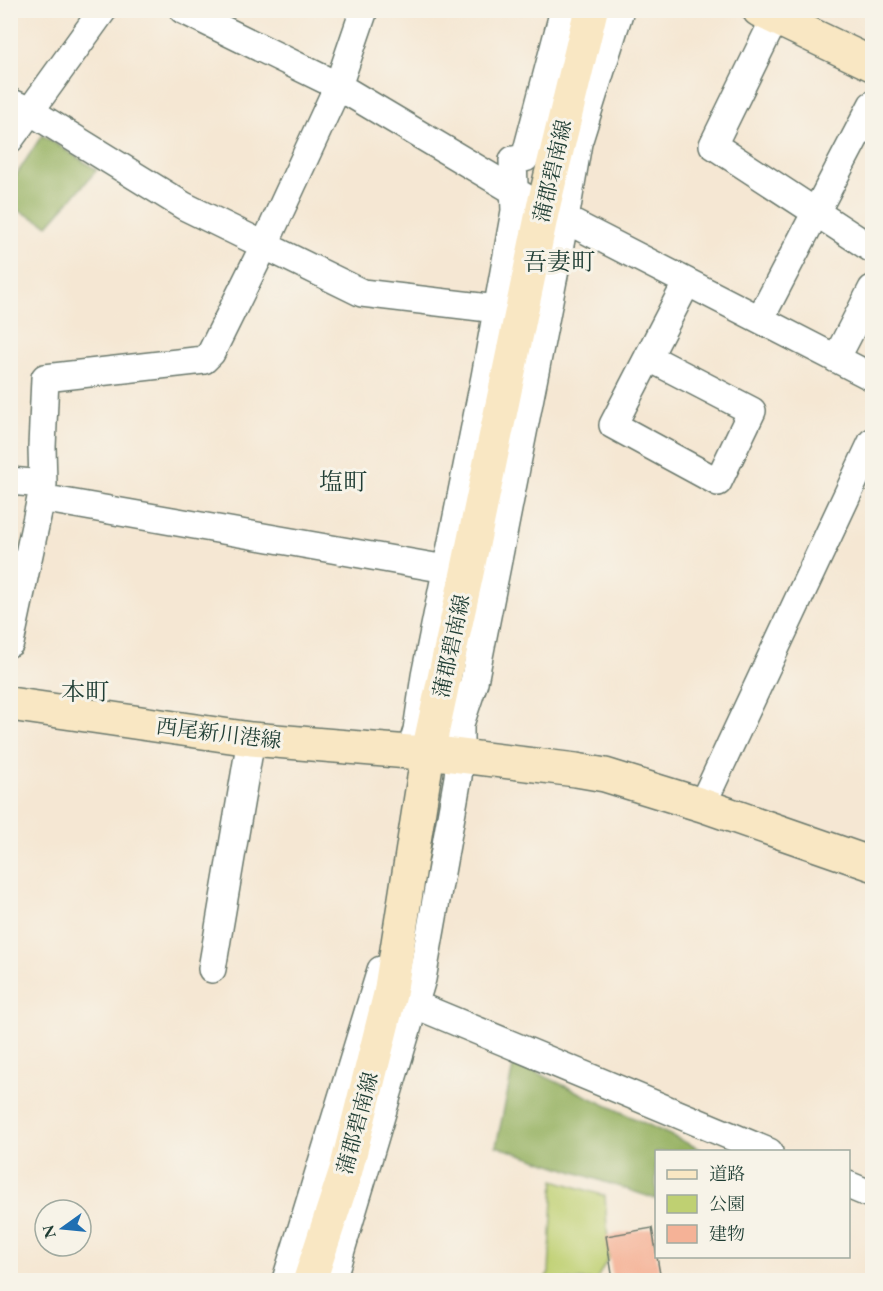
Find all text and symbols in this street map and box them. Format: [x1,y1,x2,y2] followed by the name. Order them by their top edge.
[527,117,577,225] street label: 蒲郡碧南線
[523,246,595,277] district label: 吾妻町
[319,466,367,497] district label: 塩町
[427,592,475,700] street label: 蒲郡碧南線
[61,676,109,707] district label: 本町
[155,712,283,754] street label: 西尾新川港線
[330,1069,384,1177] street label: 蒲郡碧南線
[655,1150,850,1258] legend
[709,1162,745,1185] text: 道路
[709,1192,745,1215] text: 公園
[33,1198,93,1258] north arrow
[709,1222,745,1245] text: 建物
[37,1223,61,1241] text: N

